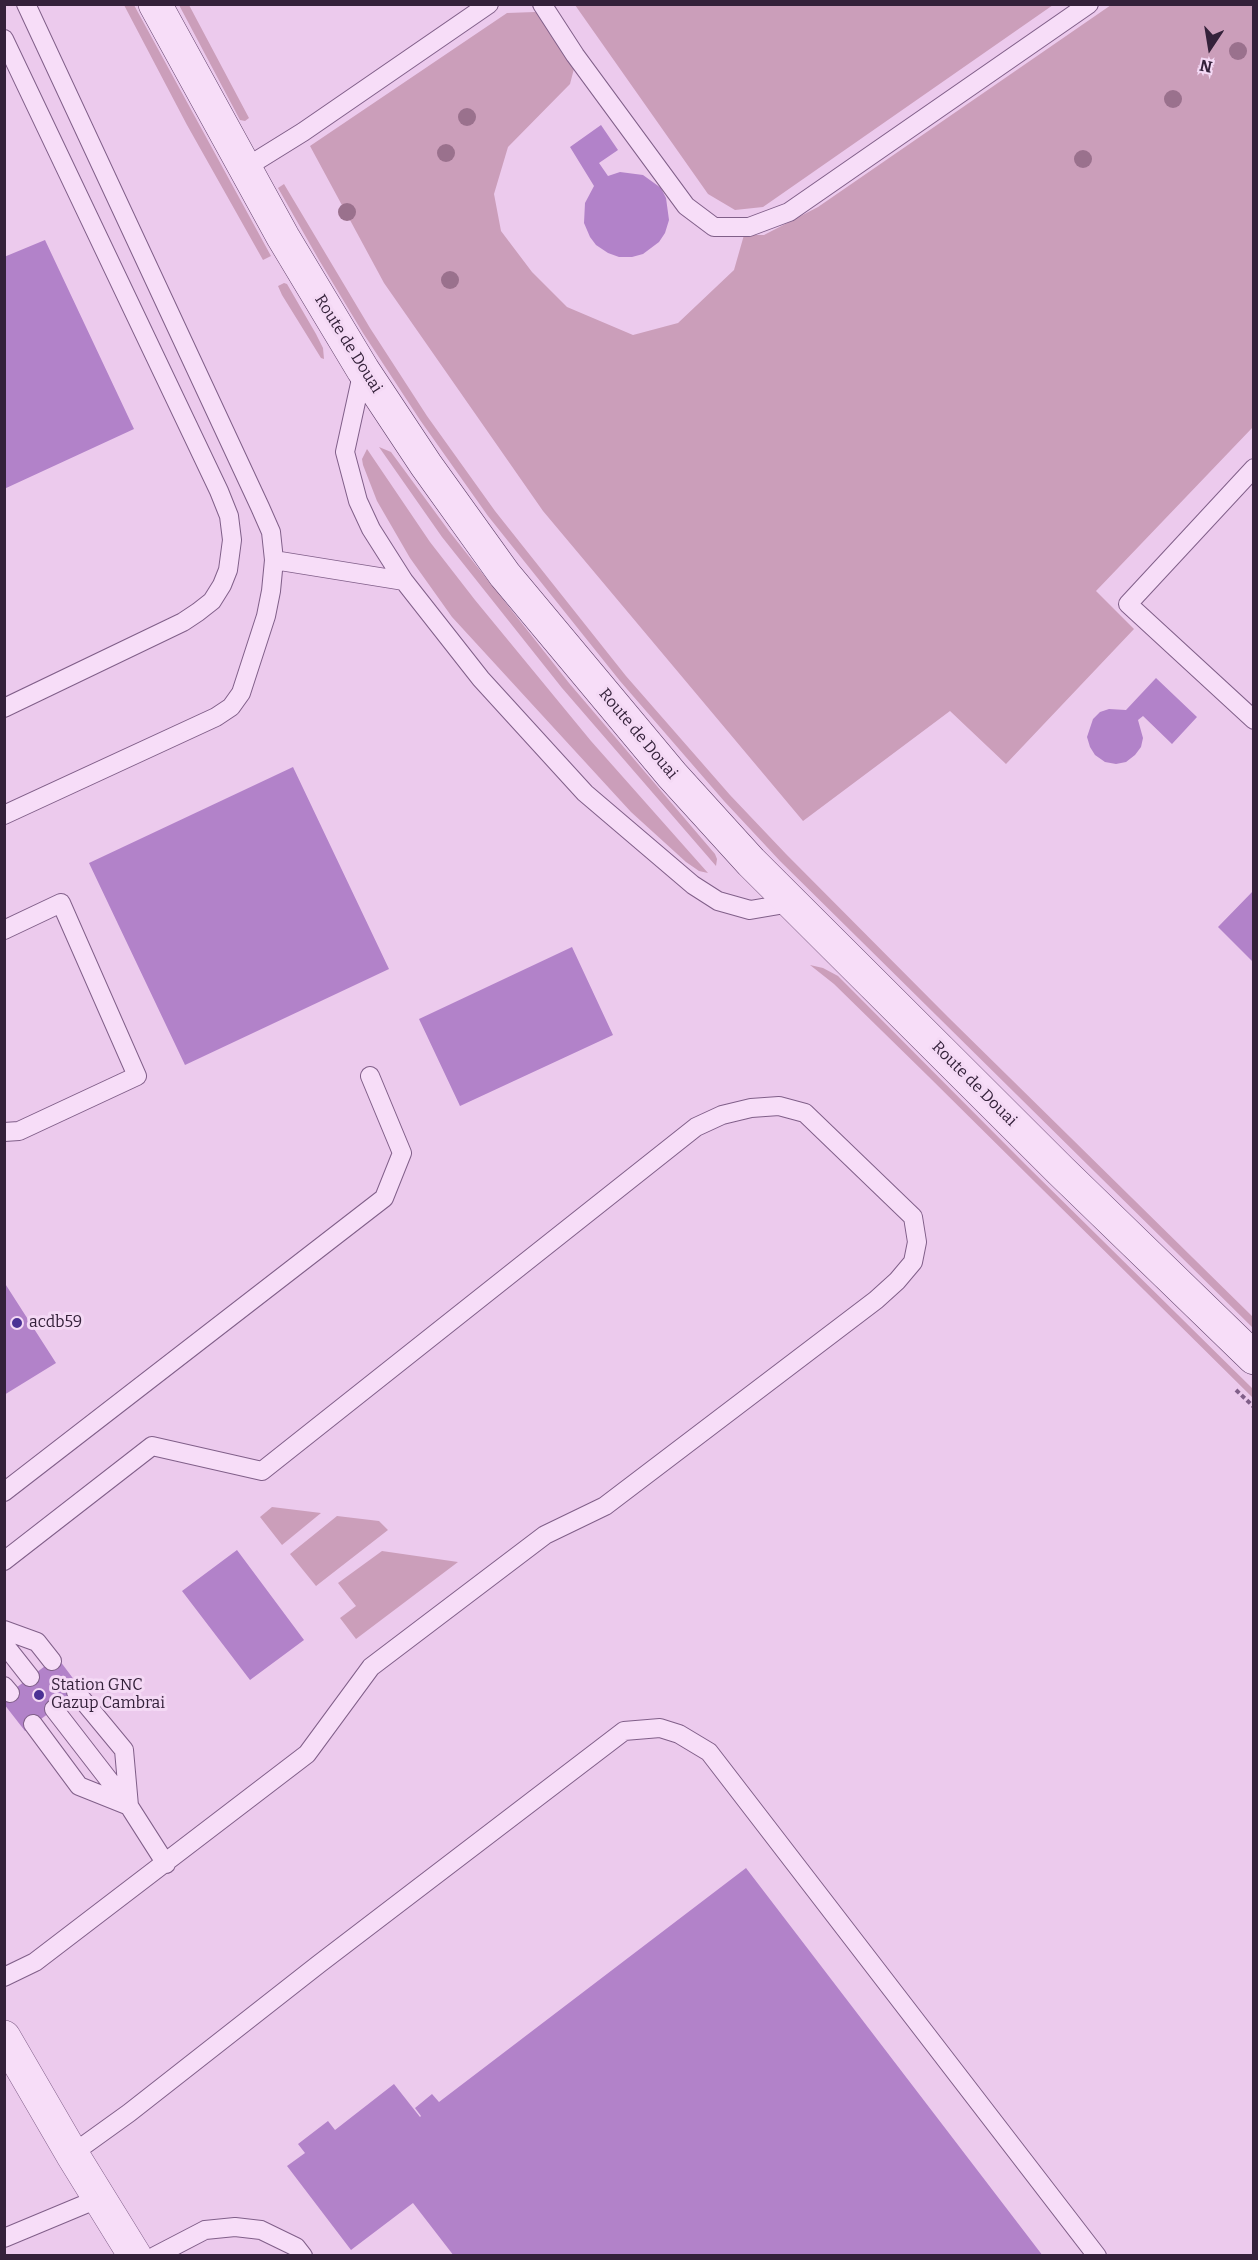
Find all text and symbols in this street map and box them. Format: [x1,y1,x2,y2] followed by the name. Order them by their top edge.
[1180,18,1240,78] north arrow
[1198,56,1214,77] text: N
[310,291,386,397] street label: Route de Douai
[595,685,681,783] street label: Route de Douai
[928,1038,1020,1130] street label: Route de Douai
[29,1313,82,1333] place label: acdb59
[10,1316,24,1330] marker: acdb59
[51,1676,165,1714] place label: Station GNC Gazup Cambrai
[32,1688,46,1702] marker: Station GNC Gazup Cambrai

